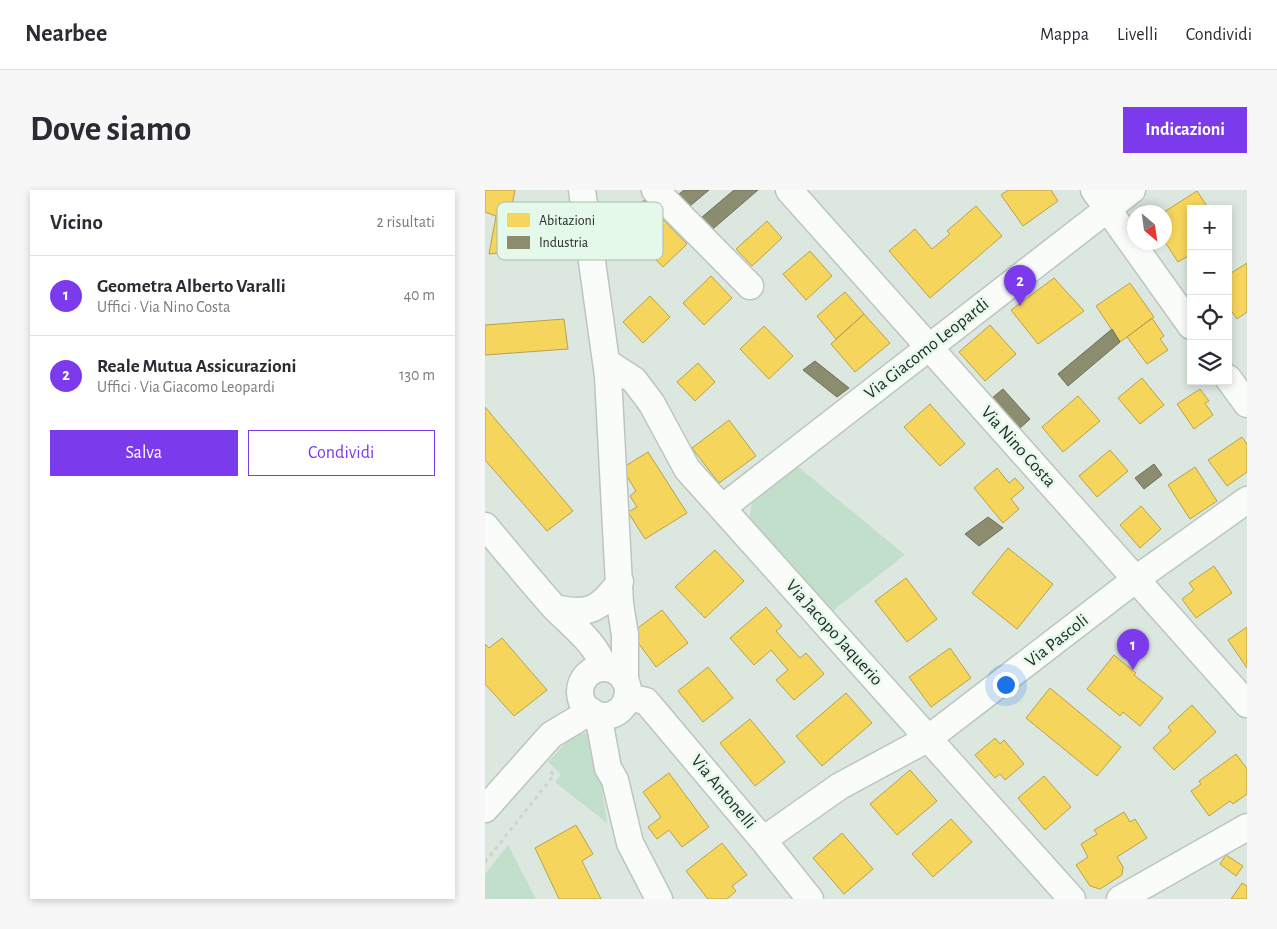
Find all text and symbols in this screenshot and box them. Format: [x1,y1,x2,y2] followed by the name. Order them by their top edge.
[25,22,107,46] text: Nearbee
[1040,26,1089,44] text: Mappa
[1117,26,1158,44] text: Livelli
[1186,26,1252,44] text: Condividi
[1123,107,1247,153] button: Indicazioni
[30,112,191,147] text: Dove siamo
[497,202,663,260] legend
[1127,205,1172,250] north arrow
[1187,205,1232,385] map controls
[1187,205,1232,250] button: +
[50,212,103,233] text: Vicino
[377,214,435,230] text: 2 risultati
[539,214,595,228] text: Abitazioni
[539,236,589,250] text: Industria
[1187,250,1232,295] button: −
[1004,265,1036,306] pin: 2
[97,277,286,296] text: Geometra Alberto Varalli
[63,287,69,303] text: 1
[403,287,435,303] text: 40 m
[861,295,993,403] street label: Via Giacomo Leopardi
[1187,295,1232,340] button: locate
[97,299,230,315] text: Uffici · Via Nino Costa
[1187,340,1232,385] button: layers
[97,357,297,376] text: Reale Mutua Assicurazioni
[62,367,70,383] text: 2
[399,367,435,383] text: 130 m
[97,379,275,395] text: Uffici · Via Giacomo Leopardi
[977,403,1059,491] street label: Via Nino Costa
[50,430,238,476] button: Salva
[248,430,435,476] button: Condividi
[782,577,886,689] street label: Via Jacopo Jaquerio
[1022,611,1092,671] street label: Via Pascoli
[1117,629,1149,670] pin: 1
[993,672,1019,698] your location
[687,752,759,832] street label: Via Antonelli

